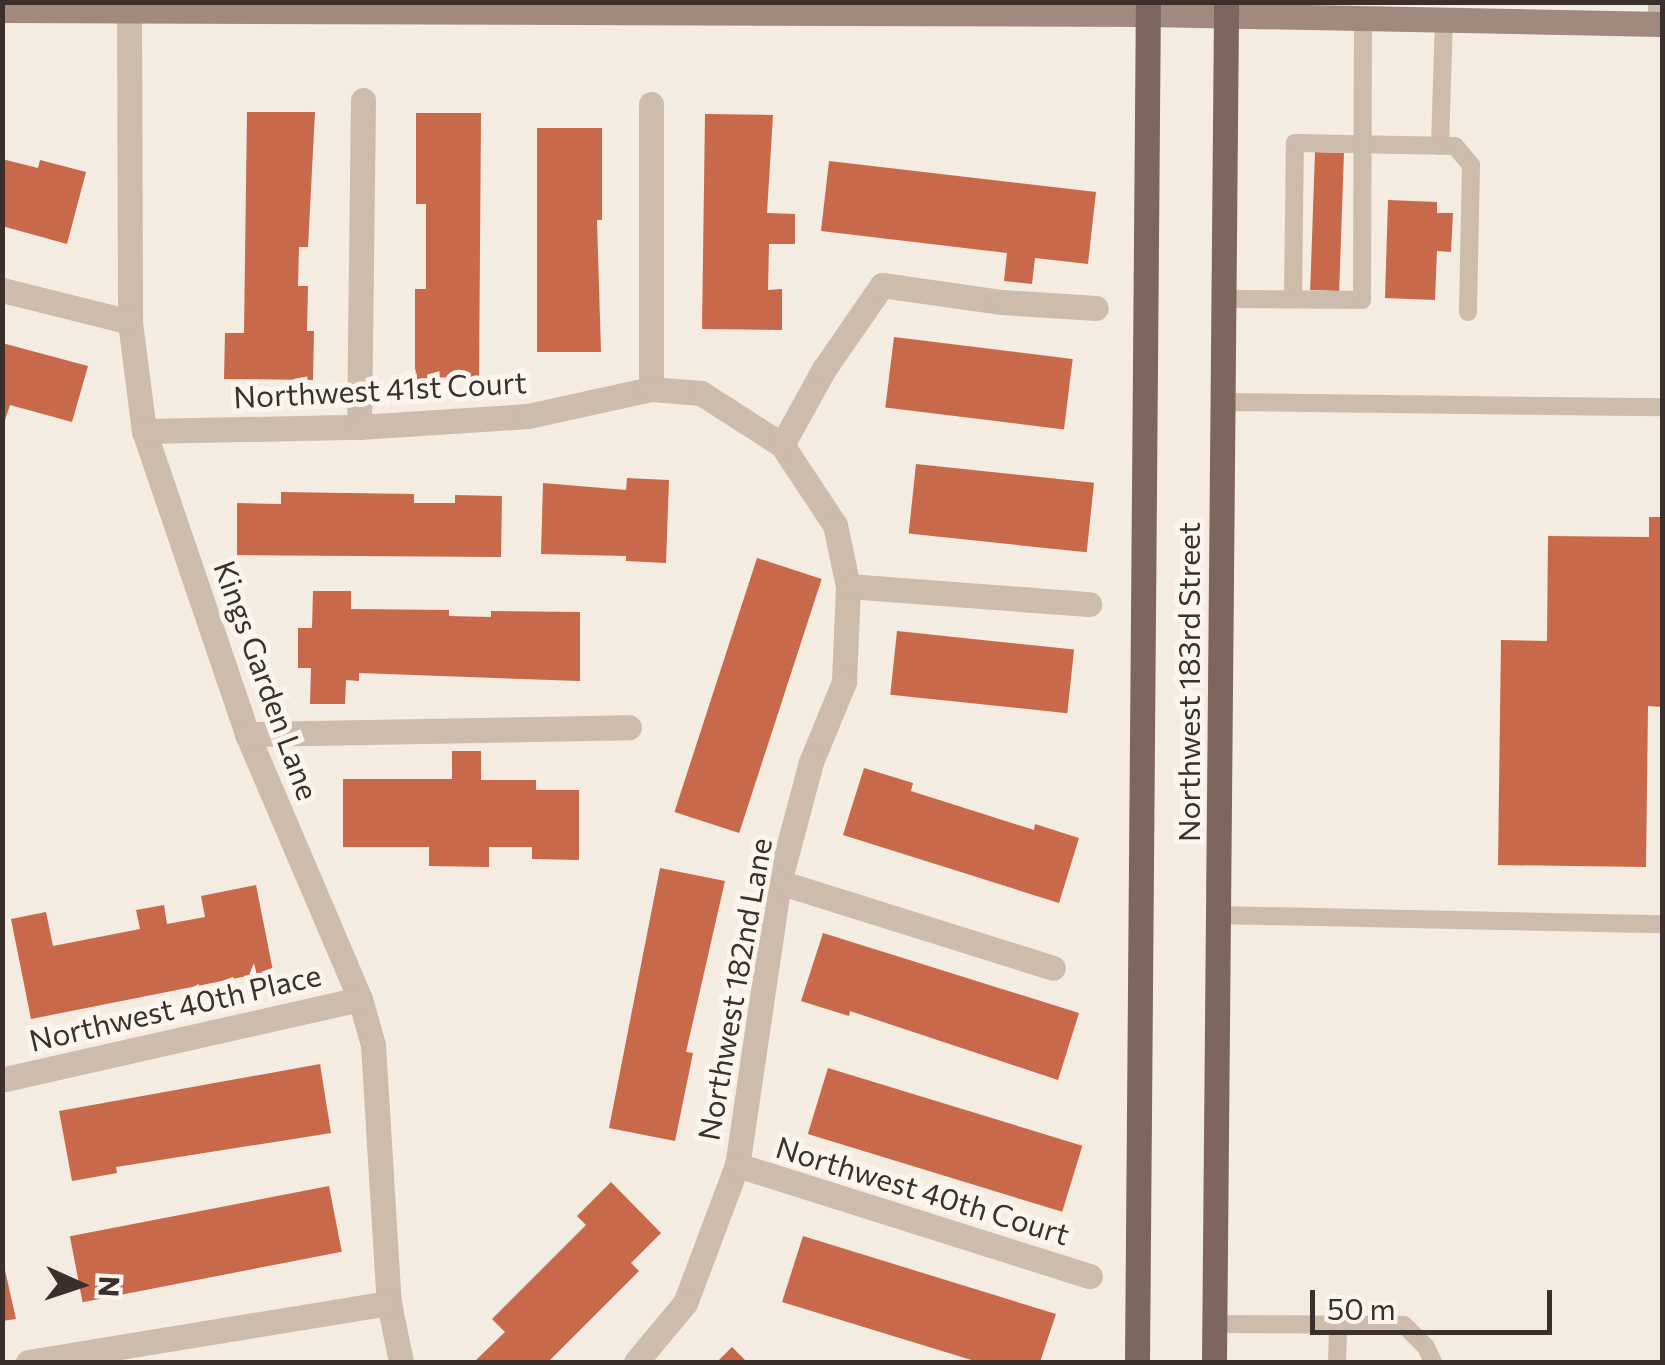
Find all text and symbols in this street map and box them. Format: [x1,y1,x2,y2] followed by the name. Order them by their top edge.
[232,363,528,415] street label: Northwest 41st Court
[1170,522,1206,842] street label: Northwest 183rd Street
[207,556,327,804] street label: Kings Garden Lane
[690,835,778,1143] street label: Northwest 182nd Lane
[26,956,324,1058] street label: Northwest 40th Place
[772,1128,1074,1252] street label: Northwest 40th Court
[30,1235,130,1335] north arrow
[1315,1270,1558,1332] scale bar
[92,1275,127,1298] text: N
[1327,1289,1396,1326] text: 50 m

